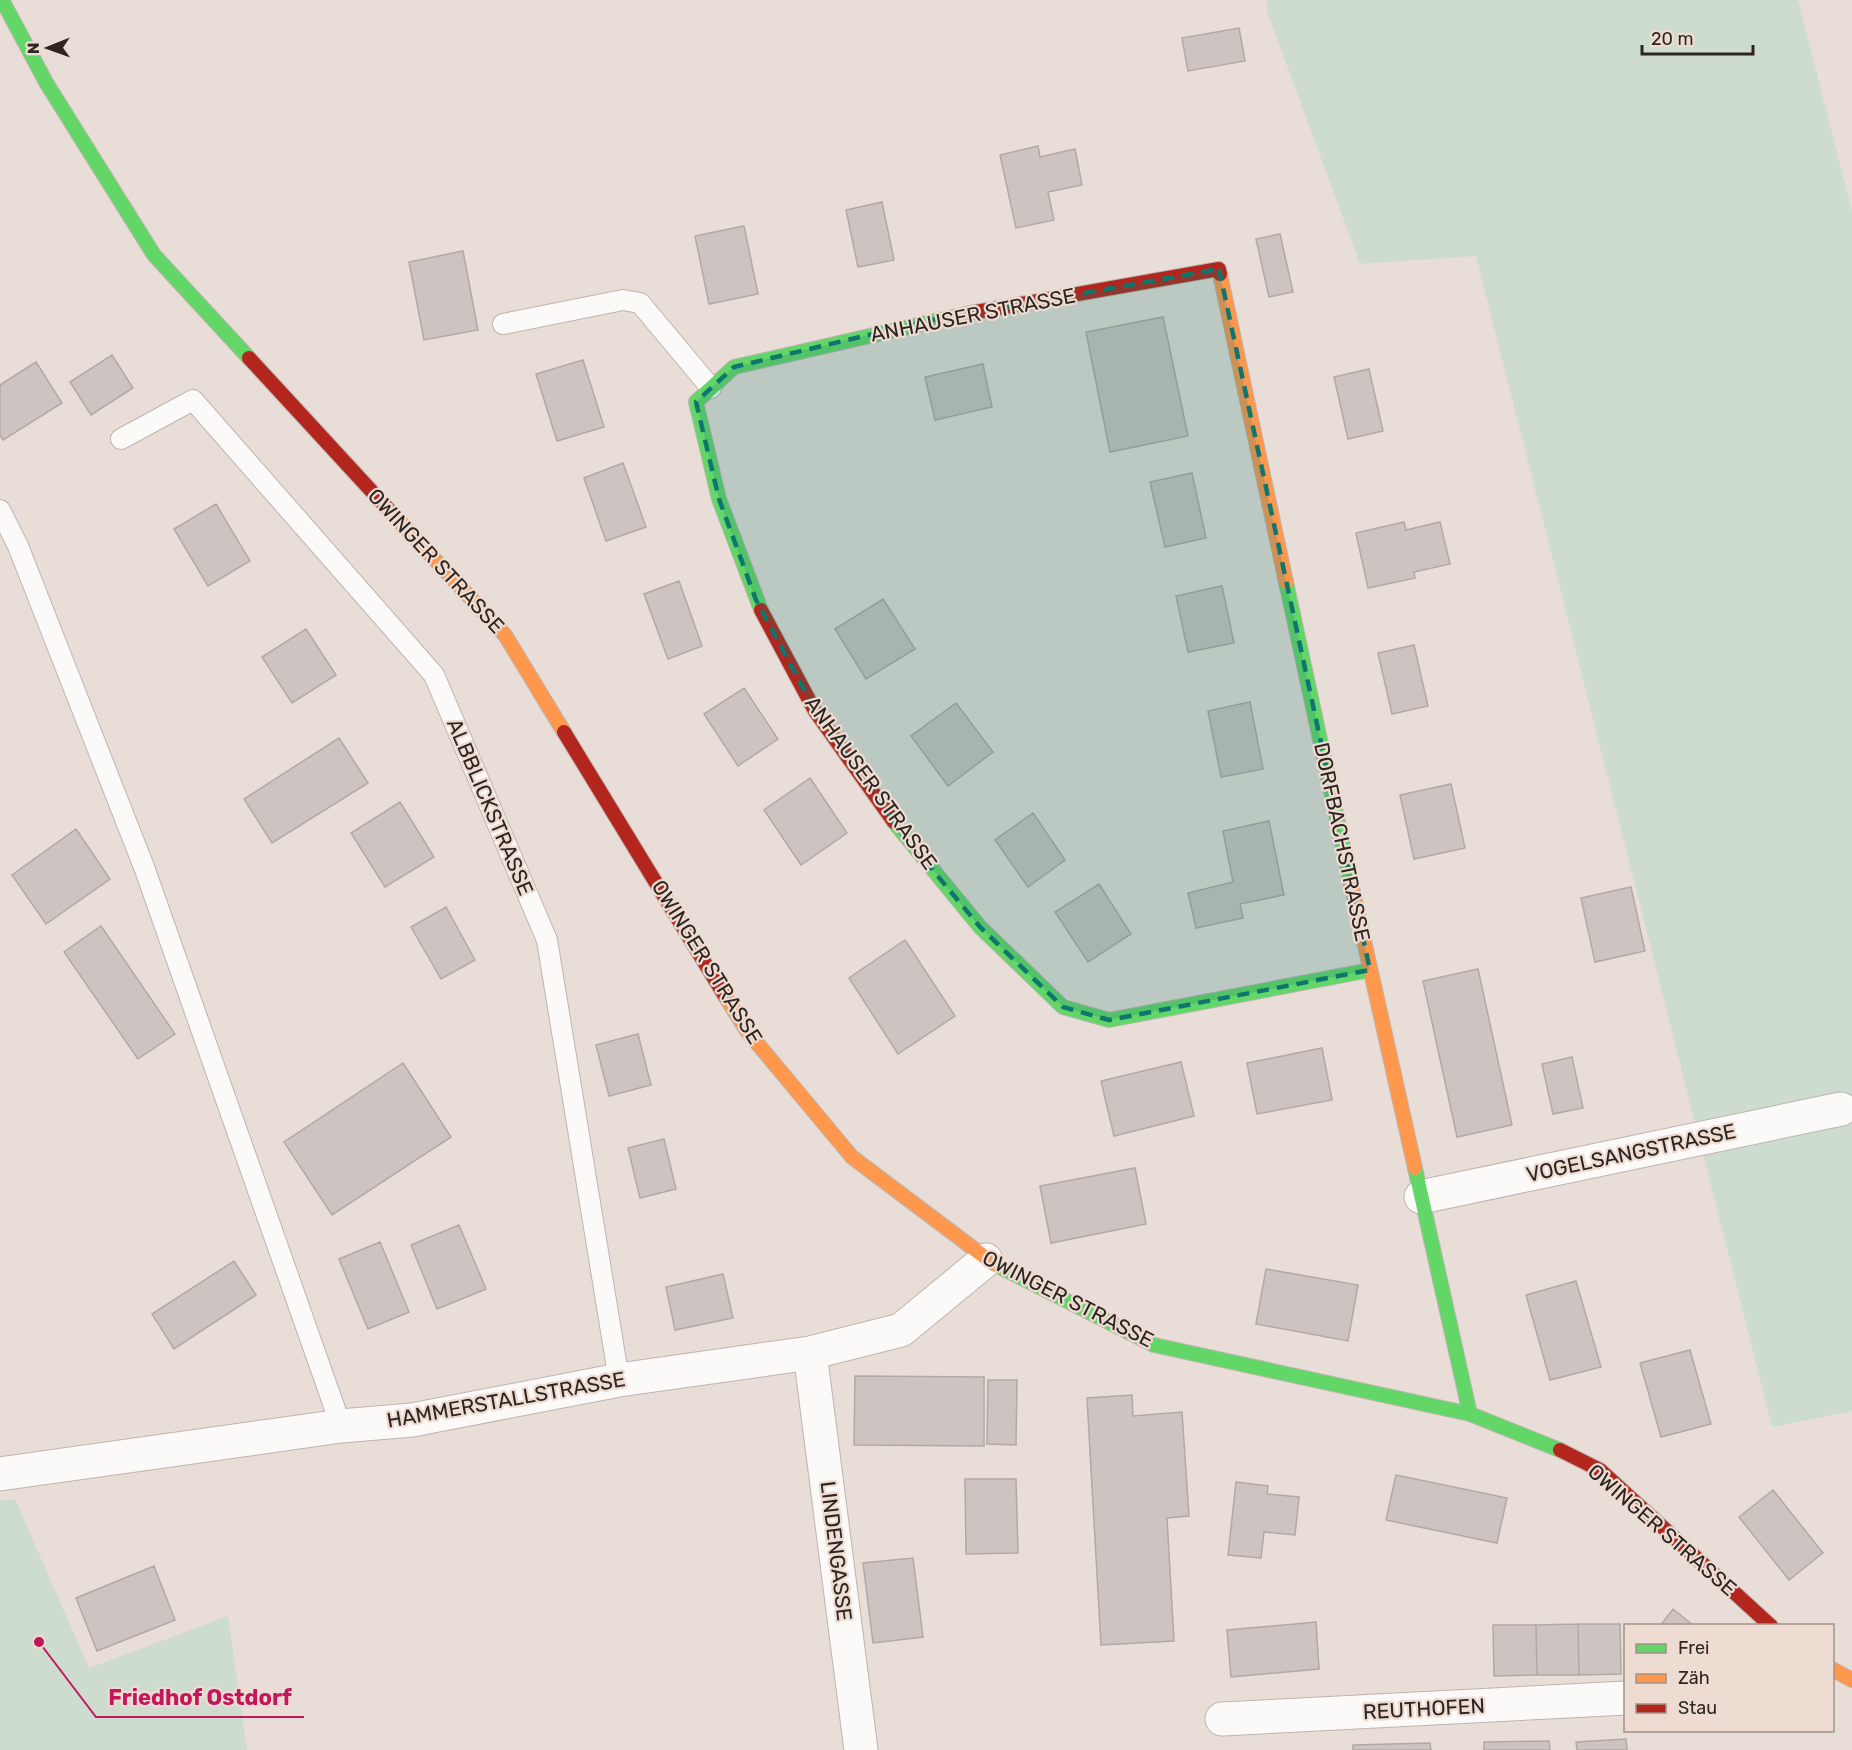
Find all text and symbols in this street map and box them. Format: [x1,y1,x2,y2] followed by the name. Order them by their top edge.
[18,18,78,78] north arrow
[1642,18,1753,56] scale bar
[1651,28,1693,50] text: 20 m
[24,42,43,54] text: N
[868,282,1078,347] street label: ANHAUSER STRASSE
[363,483,510,638] street label: OWINGER STRASSE
[800,691,943,874] street label: ANHAUSER STRASSE
[442,715,539,899] street label: ALBBLICKSTRASSE
[1309,740,1376,944] street label: DORFBACHSTRASSE
[647,875,768,1048] street label: OWINGER STRASSE
[1524,1118,1738,1187] street label: VOGELSANGSTRASSE
[979,1245,1158,1353] street label: OWINGER STRASSE
[385,1366,627,1433] street label: HAMMERSTALLSTRASSE
[1583,1458,1742,1601] street label: OWINGER STRASSE
[816,1480,857,1622] street label: LINDENGASSE
[1624,1624,1834,1732] legend
[1678,1637,1709,1659] text: Frei
[1678,1667,1710,1689] text: Zäh
[96,1677,304,1717] callout: Friedhof Ostdorf
[108,1684,292,1711] text: Friedhof Ostdorf
[1362,1693,1486,1724] street label: REUTHOFEN
[1678,1697,1717,1719] text: Stau

